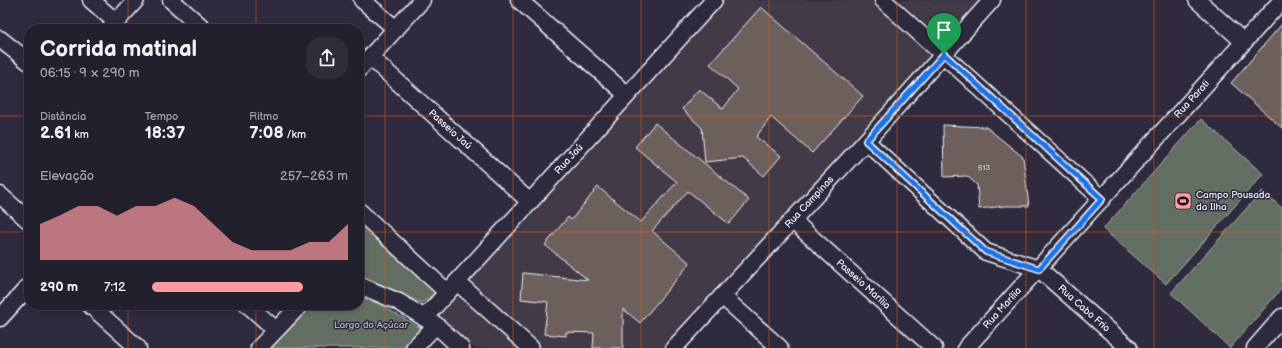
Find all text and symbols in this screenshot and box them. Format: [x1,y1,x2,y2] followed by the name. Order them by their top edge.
[927,13,961,54] pin
[933,19,955,41] icon: arrive
[40,36,197,63] text: Corrida matinal
[306,37,348,79] button: share
[40,65,139,81] text: 06:15 · 9 × 290 m
[1172,78,1212,121] street label: Rua Parati
[426,107,474,152] street label: Passeio Jaú
[40,110,86,123] text: Distância
[145,110,178,123] text: Tempo
[249,110,278,123] text: Ritmo
[40,123,71,143] text: 2.61
[145,123,185,143] text: 18:37
[249,123,284,143] text: 7:08
[71,128,89,141] text: km
[284,128,306,141] text: /km
[552,142,586,177] street label: Rua Jaú
[978,163,990,172] house number: 513
[40,168,94,184] text: Elevação
[280,168,348,184] text: 257–263 m
[782,174,836,231] street label: Rua Campinas
[1196,189,1271,213] place label: Campo Pousada da Ilha
[1173,191,1193,211] sports icon: Campo Pousada da Ilha
[834,257,893,312] street label: Passeio Marília
[40,279,78,295] text: 290 m
[104,279,126,295] text: 7:12
[1055,282,1113,335] street label: Rua Cabo Frio
[981,285,1024,331] street label: Rua Marília
[334,319,408,331] park label: Largo do Açúcar

